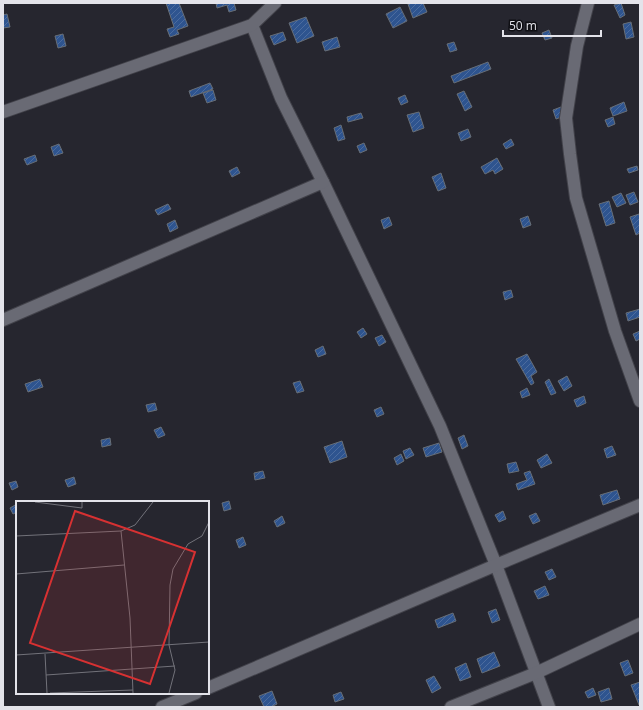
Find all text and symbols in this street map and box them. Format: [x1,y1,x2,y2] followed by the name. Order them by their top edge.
[503,12,601,38] scale bar
[509,17,537,34] text: 50 m
[16,501,209,694] inset map

